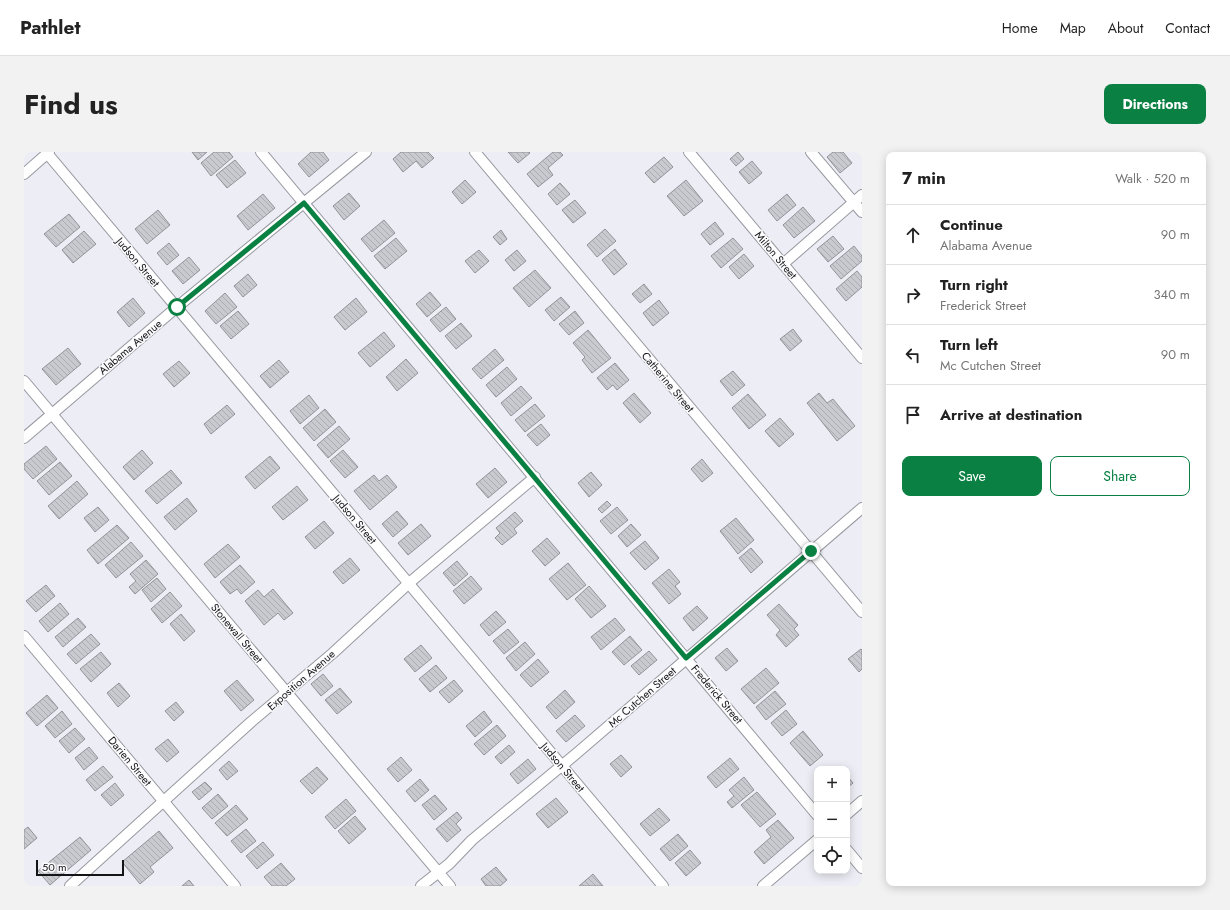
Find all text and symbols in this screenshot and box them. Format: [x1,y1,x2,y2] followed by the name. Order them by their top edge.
[20,14,80,41] text: Pathlet
[1002,18,1038,38] text: Home
[1060,18,1086,38] text: Map
[1108,18,1143,38] text: About
[1165,18,1210,38] text: Contact
[24,84,118,125] text: Find us
[1104,84,1206,124] button: Directions
[902,166,946,190] text: 7 min
[1115,169,1190,188] text: Walk · 520 m
[940,214,1003,236] text: Continue
[902,224,924,246] icon: ahead
[1161,225,1190,244] text: 90 m
[751,228,801,283] street label: Milton Street
[111,232,164,291] street label: Judson Street
[940,236,1032,255] text: Alabama Avenue
[940,274,1008,296] text: Turn right
[902,284,924,306] icon: right
[1153,285,1190,304] text: 340 m
[940,296,1026,315] text: Frederick Street
[168,298,186,316] route start
[95,316,165,378] street label: Alabama Avenue
[940,334,998,356] text: Turn left
[902,344,924,366] icon: left
[1161,345,1190,364] text: 90 m
[638,348,698,416] street label: Catherine Street
[940,356,1041,375] text: Mc Cutchen Street
[902,404,924,426] icon: arrive
[940,404,1082,426] text: Arrive at destination
[902,456,1042,496] button: Save
[1050,456,1190,496] button: Share
[328,489,381,548] street label: Judson Street
[802,542,820,560] route end
[207,600,267,667] street label: Stonewall Street
[264,646,339,714] street label: Exposition Avenue
[687,661,747,727] street label: Frederick Street
[605,663,680,731] street label: Mc Cutchen Street
[104,733,156,790] street label: Darien Street
[536,737,589,796] street label: Judson Street
[814,766,850,874] map controls
[814,766,850,802] button: +
[814,802,850,838] button: −
[814,838,850,874] button: locate
[36,858,124,877] scale bar
[42,859,67,875] text: 50 m

